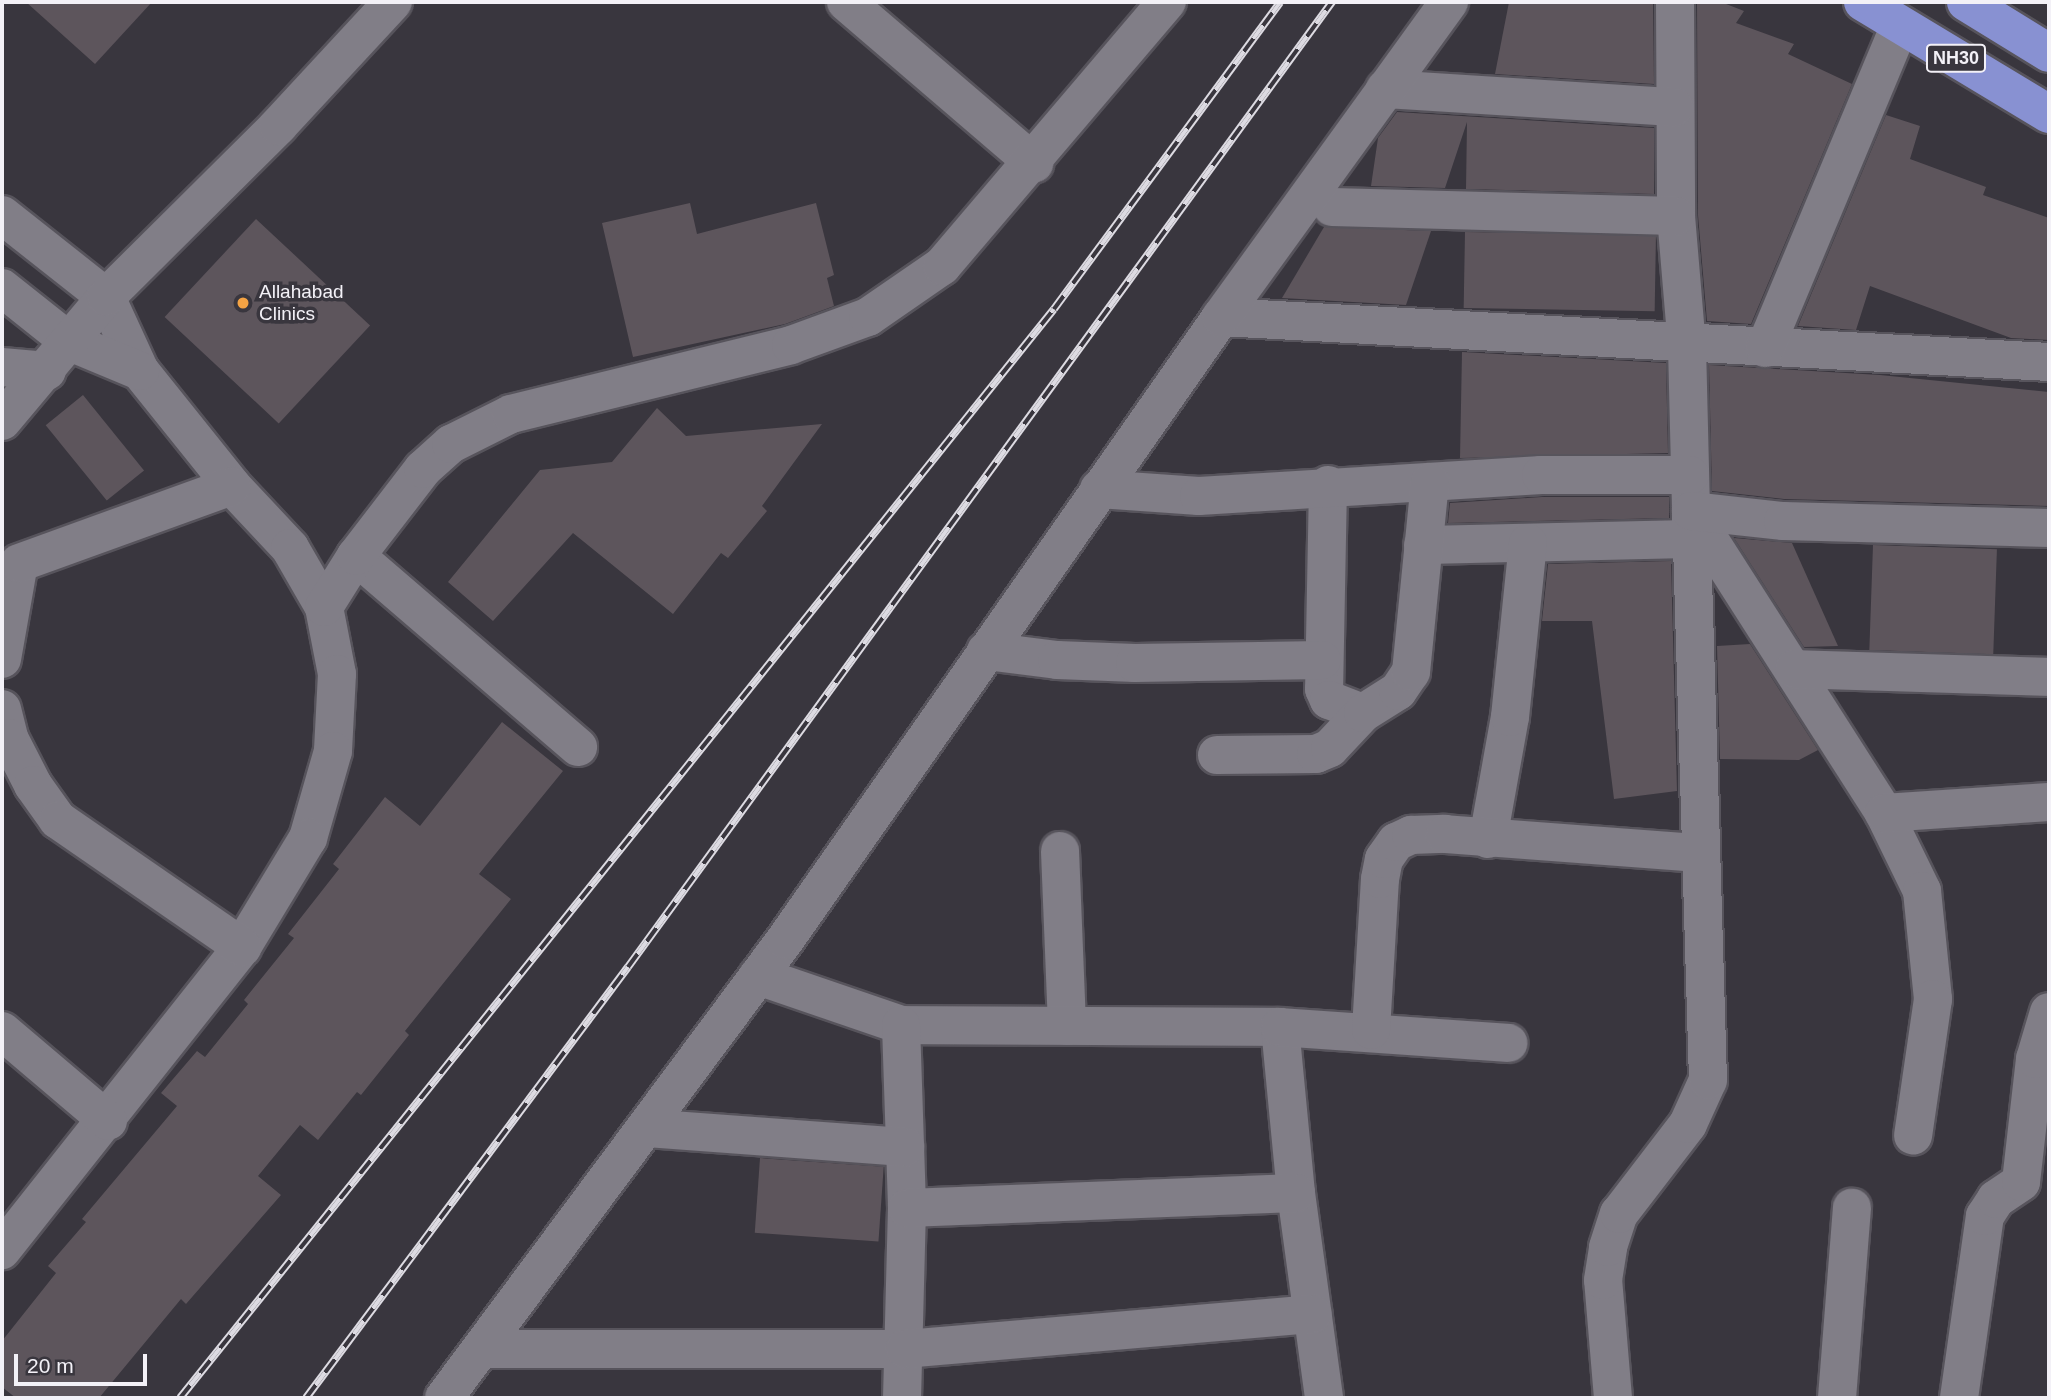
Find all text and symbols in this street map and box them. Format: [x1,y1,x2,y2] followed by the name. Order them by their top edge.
[1924,44,1988,72] road number: NH30
[259,281,344,325] place label: Allahabad Clinics
[233,293,253,313] marker: Allahabad Clinics
[18,1340,150,1384] scale bar
[27,1354,74,1377] text: 20 m

